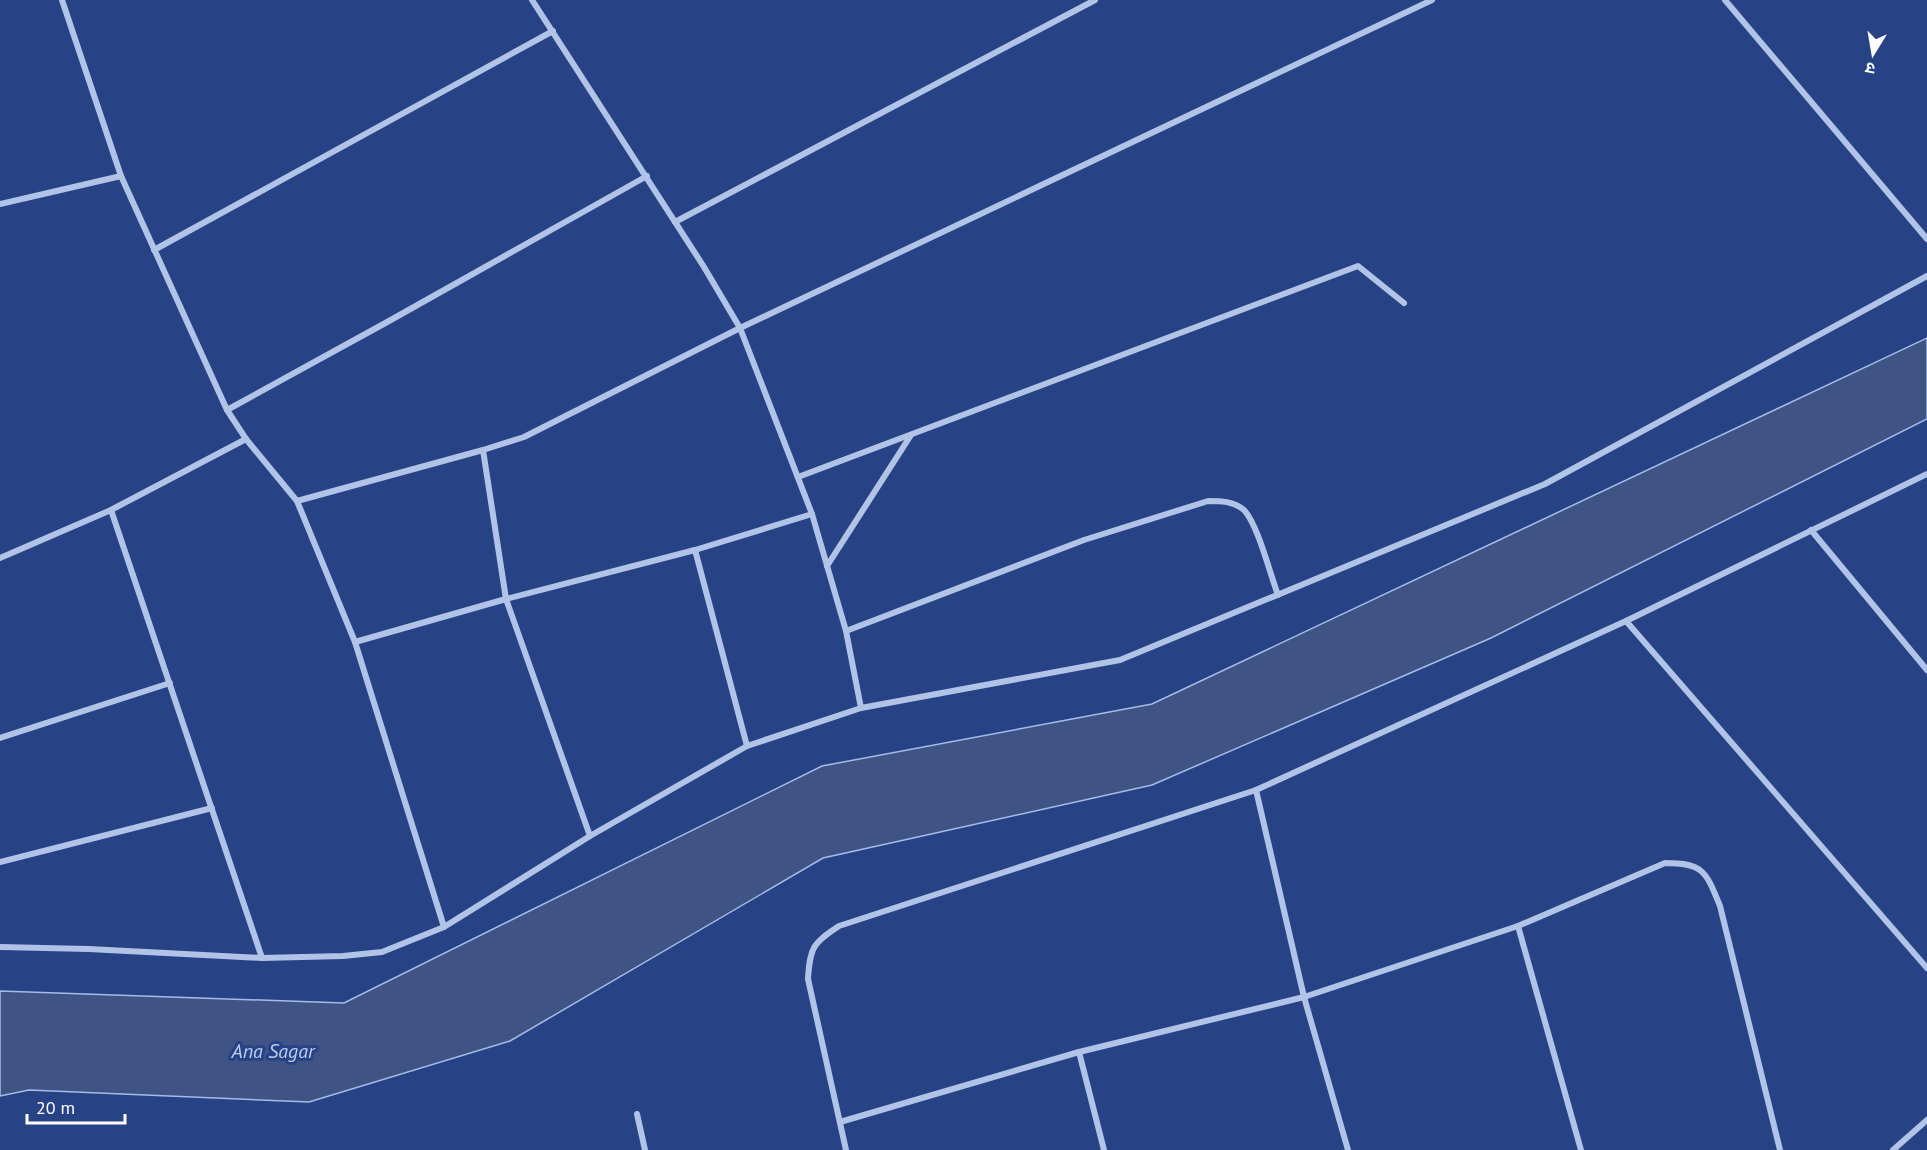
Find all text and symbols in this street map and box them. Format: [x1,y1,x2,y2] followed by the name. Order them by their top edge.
[1843,24,1903,84] north arrow
[1863,58,1877,79] text: उ
[231,1038,316,1064] water label: Ana Sagar
[27,1087,124,1125] scale bar
[36,1096,75,1119] text: 20 m

